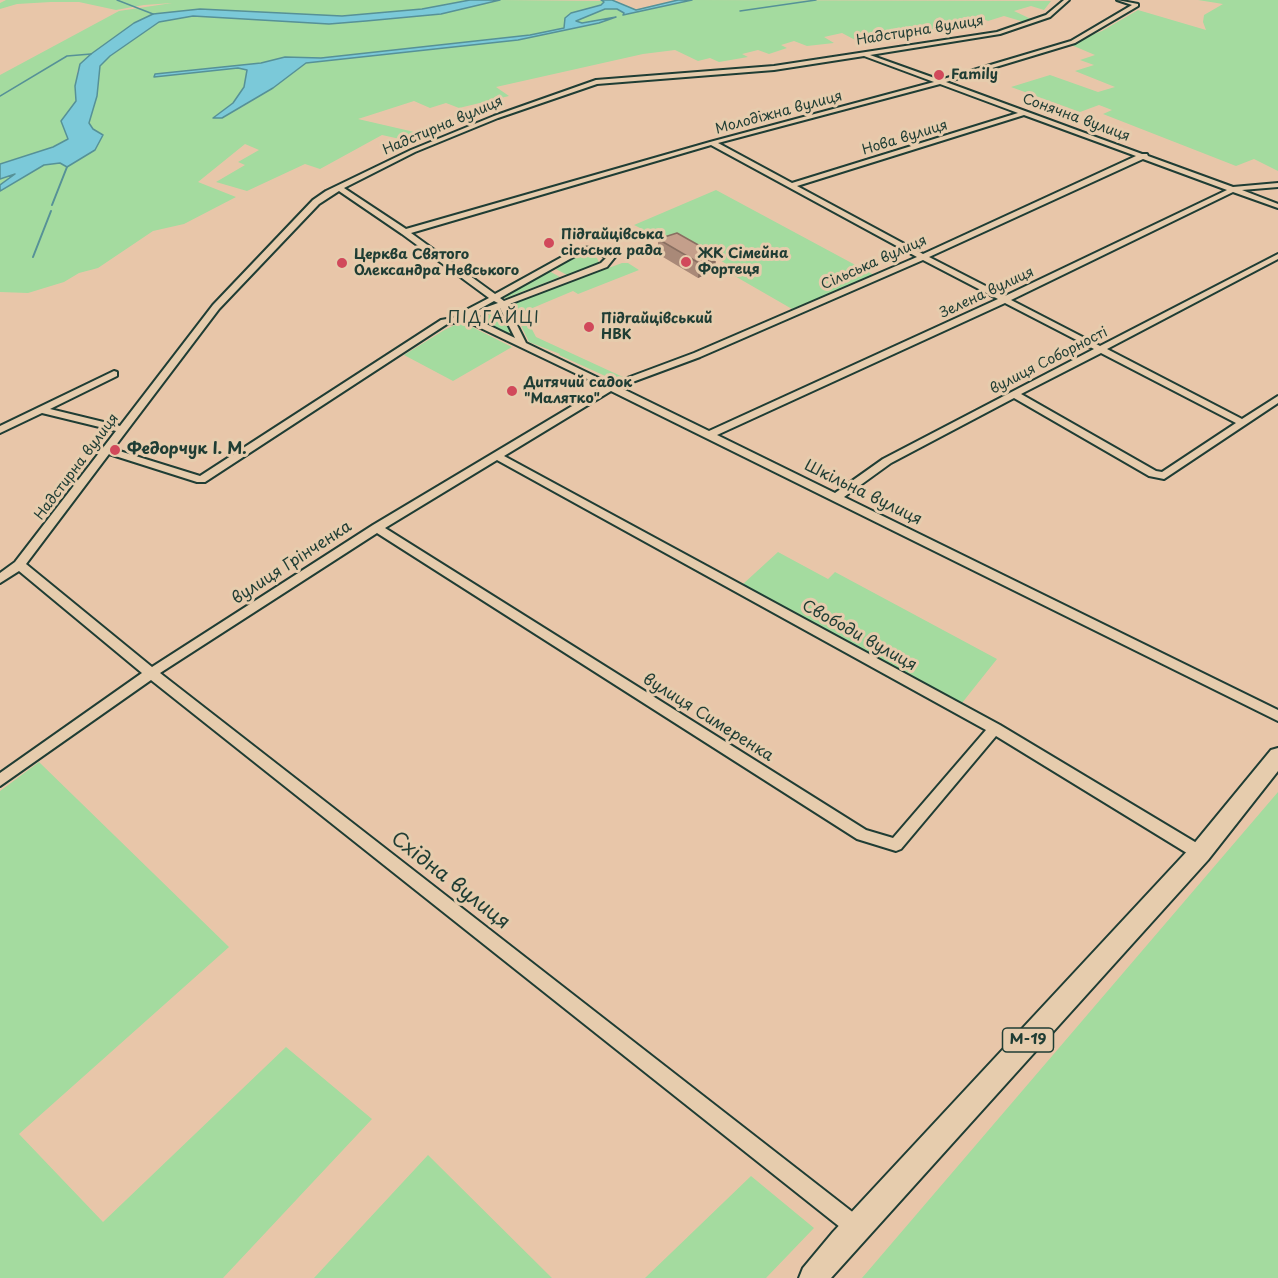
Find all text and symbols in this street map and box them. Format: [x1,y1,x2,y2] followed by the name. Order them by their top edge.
[855,13,985,49] street label: Надстирна вулиця
[951,67,998,83] place label: Family
[932,68,946,82] marker: Family
[714,88,844,138] street label: Молодіжна вулиця
[1020,91,1132,145] street label: Сонячна вулиця
[380,93,506,159] street label: Надстирна вулиця
[860,117,950,159] street label: Нова вулиця
[561,227,664,260] place label: Підгайцівська сісьська рада
[818,232,930,294] street label: Сільська вулиця
[542,236,556,250] marker: Підгайцівська сісьська рада
[698,246,788,278] place label: ЖК Сімейна Фортеця
[354,247,519,280] place label: Церква Святого Олександра Невського
[679,255,693,269] marker: ЖК Сімейна Фортеця
[335,256,349,270] marker: Церква Святого Олександра Невського
[937,264,1037,322] street label: Зелена вулиця
[448,309,540,329] district label: ПІДГАЙЦІ
[601,311,713,344] place label: Підгайцівський НВК
[582,320,596,334] marker: Підгайцівський НВК
[987,324,1111,398] street label: вулиця Соборності
[524,375,632,408] place label: Дитячий садок "Малятко"
[505,384,519,398] marker: Дитячий садок "Малятко"
[32,410,122,524] street label: Надстирна вулиця
[127,440,247,460] place label: Федорчук І. М.
[108,443,122,457] marker: Федорчук І. М.
[801,456,925,530] street label: Шкільна вулиця
[229,517,355,609] street label: вулиця Грінченка
[798,597,920,675] street label: Свободи вулиця
[639,670,777,766] street label: вулиця Симеренка
[386,827,514,935] street label: Східна вулиця
[1002,1028,1054,1052] road number: М-19

